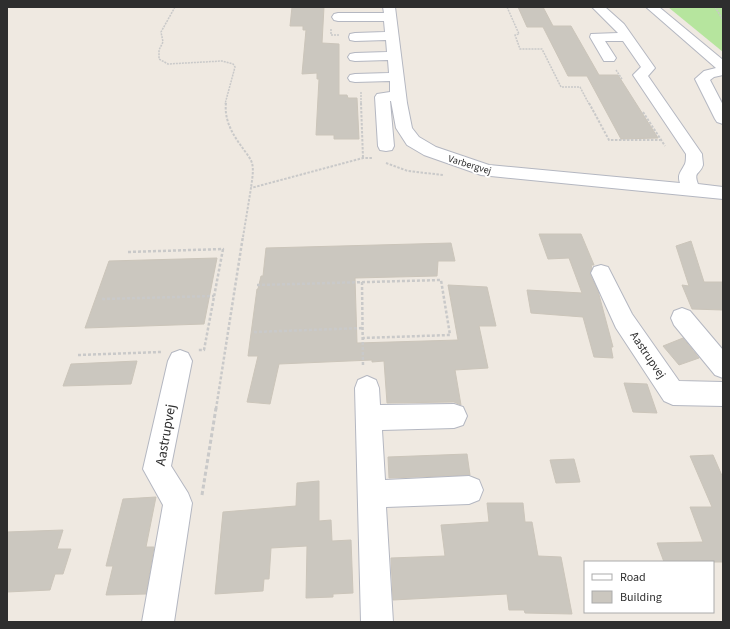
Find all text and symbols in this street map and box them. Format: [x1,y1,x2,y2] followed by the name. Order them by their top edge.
[446,152,493,178] street label: Varbergvej
[626,328,670,382] street label: Aastrupvej
[151,403,181,468] street label: Aastrupvej
[584,561,714,613] legend
[620,569,646,586] text: Road
[620,589,662,606] text: Building

